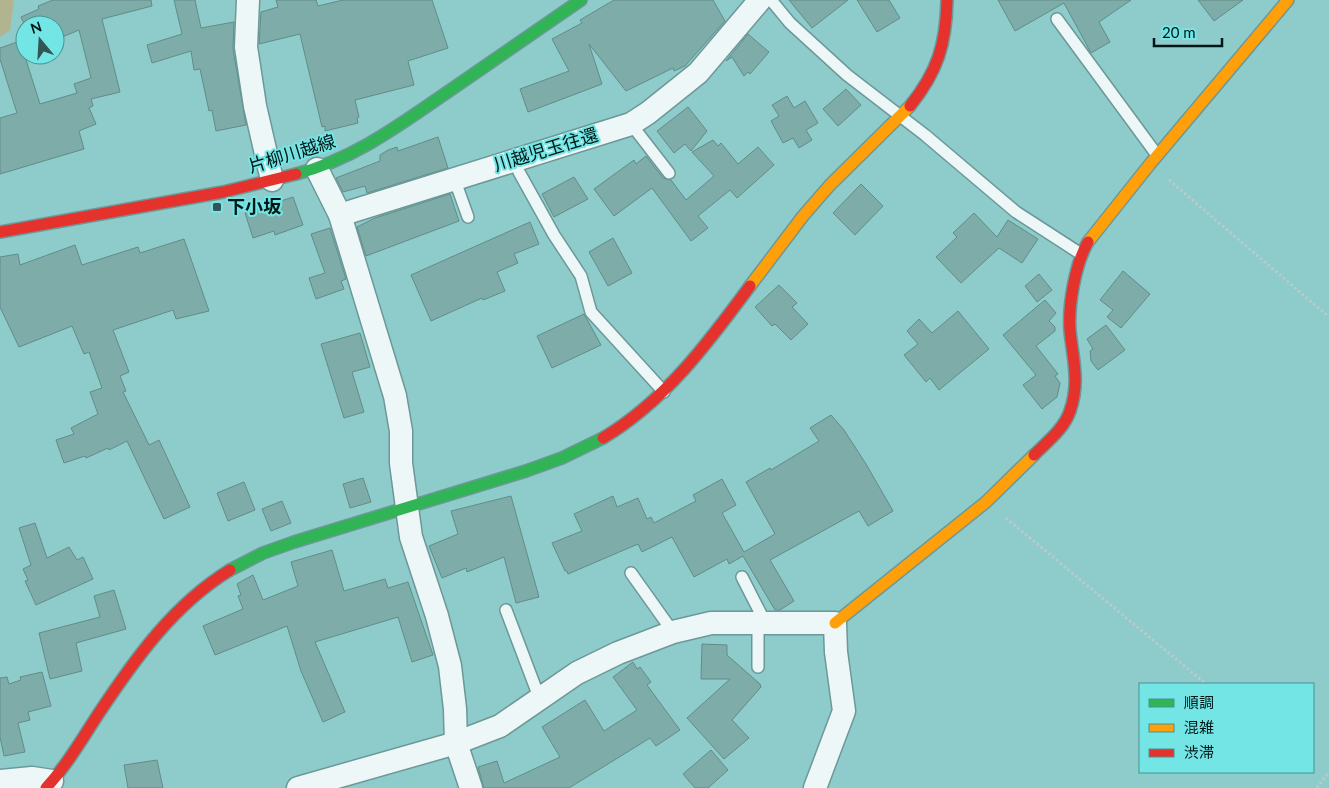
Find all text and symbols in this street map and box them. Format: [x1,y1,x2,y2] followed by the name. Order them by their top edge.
[15,15,65,65] north arrow
[1154,15,1222,47] scale bar
[28,17,44,37] text: N
[1162,23,1196,41] text: 20 m
[491,123,601,175] street label: 川越児玉往還
[245,129,338,177] street label: 片柳川越線
[227,195,282,217] place label: 下小坂
[211,201,223,213] marker: 下小坂
[1139,683,1314,773] legend
[1184,693,1214,711] text: 順調
[1184,718,1214,736] text: 混雑
[1184,743,1214,761] text: 渋滞

